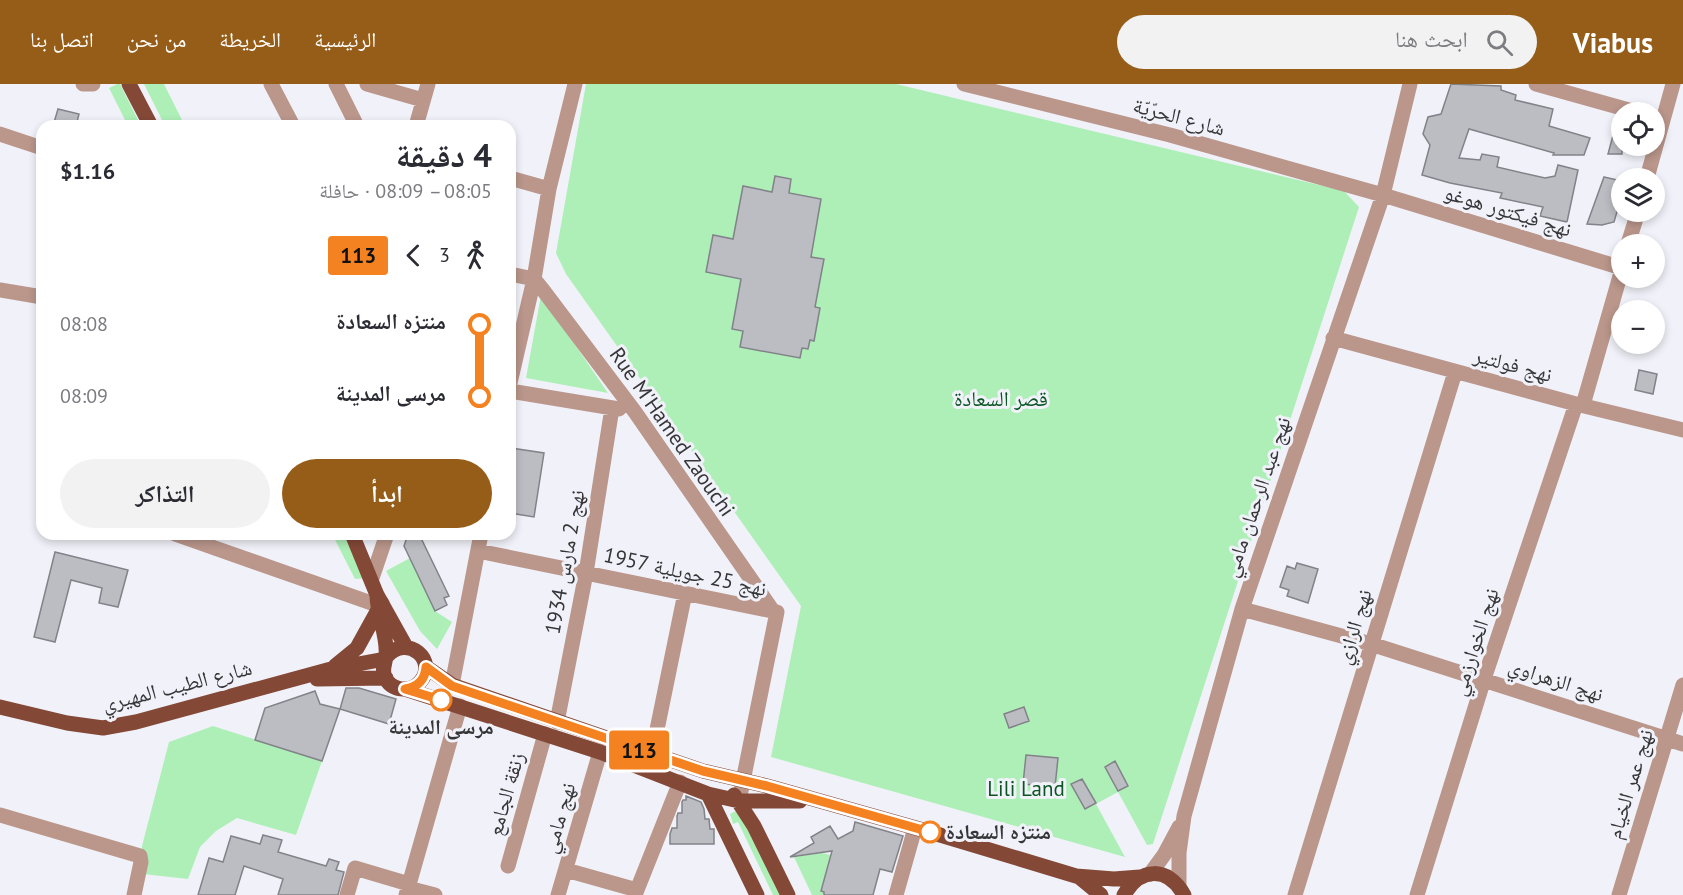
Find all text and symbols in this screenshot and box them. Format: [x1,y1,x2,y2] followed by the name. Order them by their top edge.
[1117,15,1537,69] search box
[1573,24,1653,61] text: Viabus
[1395,25,1468,53] text: ابحث هنا
[30,26,94,53] text: اتصل بنا
[127,26,186,53] text: من نحن
[219,26,281,53] text: الخريطة
[314,26,376,53] text: الرئيسية
[1483,26,1516,59] icon: search
[1130,91,1228,142] street label: شارع الحرّيّة
[1611,102,1665,354] map controls
[1611,102,1665,156] button: locate
[396,133,492,176] text: 4 دقيقة
[60,157,115,185] text: $1.16
[1611,168,1665,222] button: layers
[319,178,492,204] text: 08:05 – 08:09 · حافلة
[1441,178,1575,243] street label: نهج فيكتور هوغو
[1611,234,1665,288] button: +
[397,239,430,272] icon: back
[459,239,492,272] icon: walk
[340,242,376,269] text: 113
[439,242,450,268] text: 3
[1611,300,1665,354] button: −
[336,307,446,335] text: منتزه السعادة
[60,311,108,337] text: 08:08
[1470,341,1555,388] street label: نهج فولتير
[604,342,741,522] street label: Rue M'Hamed Zaouchi
[336,379,446,407] text: مرسى المدينة
[60,383,108,409] text: 08:09
[954,385,1048,412] park label: قصر السعادة
[1216,413,1300,582] street label: نهج عبد الرحمان مامي
[60,459,270,528] button: التذاكر
[282,459,492,528] button: ابدأ
[539,488,590,636] street label: نهج 2 مارس 1934
[601,541,769,602] street label: نهج 25 جويلية 1957
[1444,584,1508,700] street label: نهج الخوارزمي
[1329,586,1381,669] street label: نهج الرازي
[1504,652,1607,711] street label: نهج الزهراوي
[99,654,256,720] street label: شارع الطيب المهيري
[430,689,452,711] marker: مرسى المدينة
[388,713,494,740] place label: مرسى المدينة
[1600,726,1660,842] street label: نهج عمر الخيام
[604,730,674,770] line badge: 113
[621,737,657,764] text: 113
[481,749,530,839] street label: زنقة الجامع
[987,775,1065,802] park label: Lili Land
[536,779,585,857] street label: نهج مامي
[946,818,1051,845] place label: منتزه السعادة
[919,821,941,843] marker: منتزه السعادة

